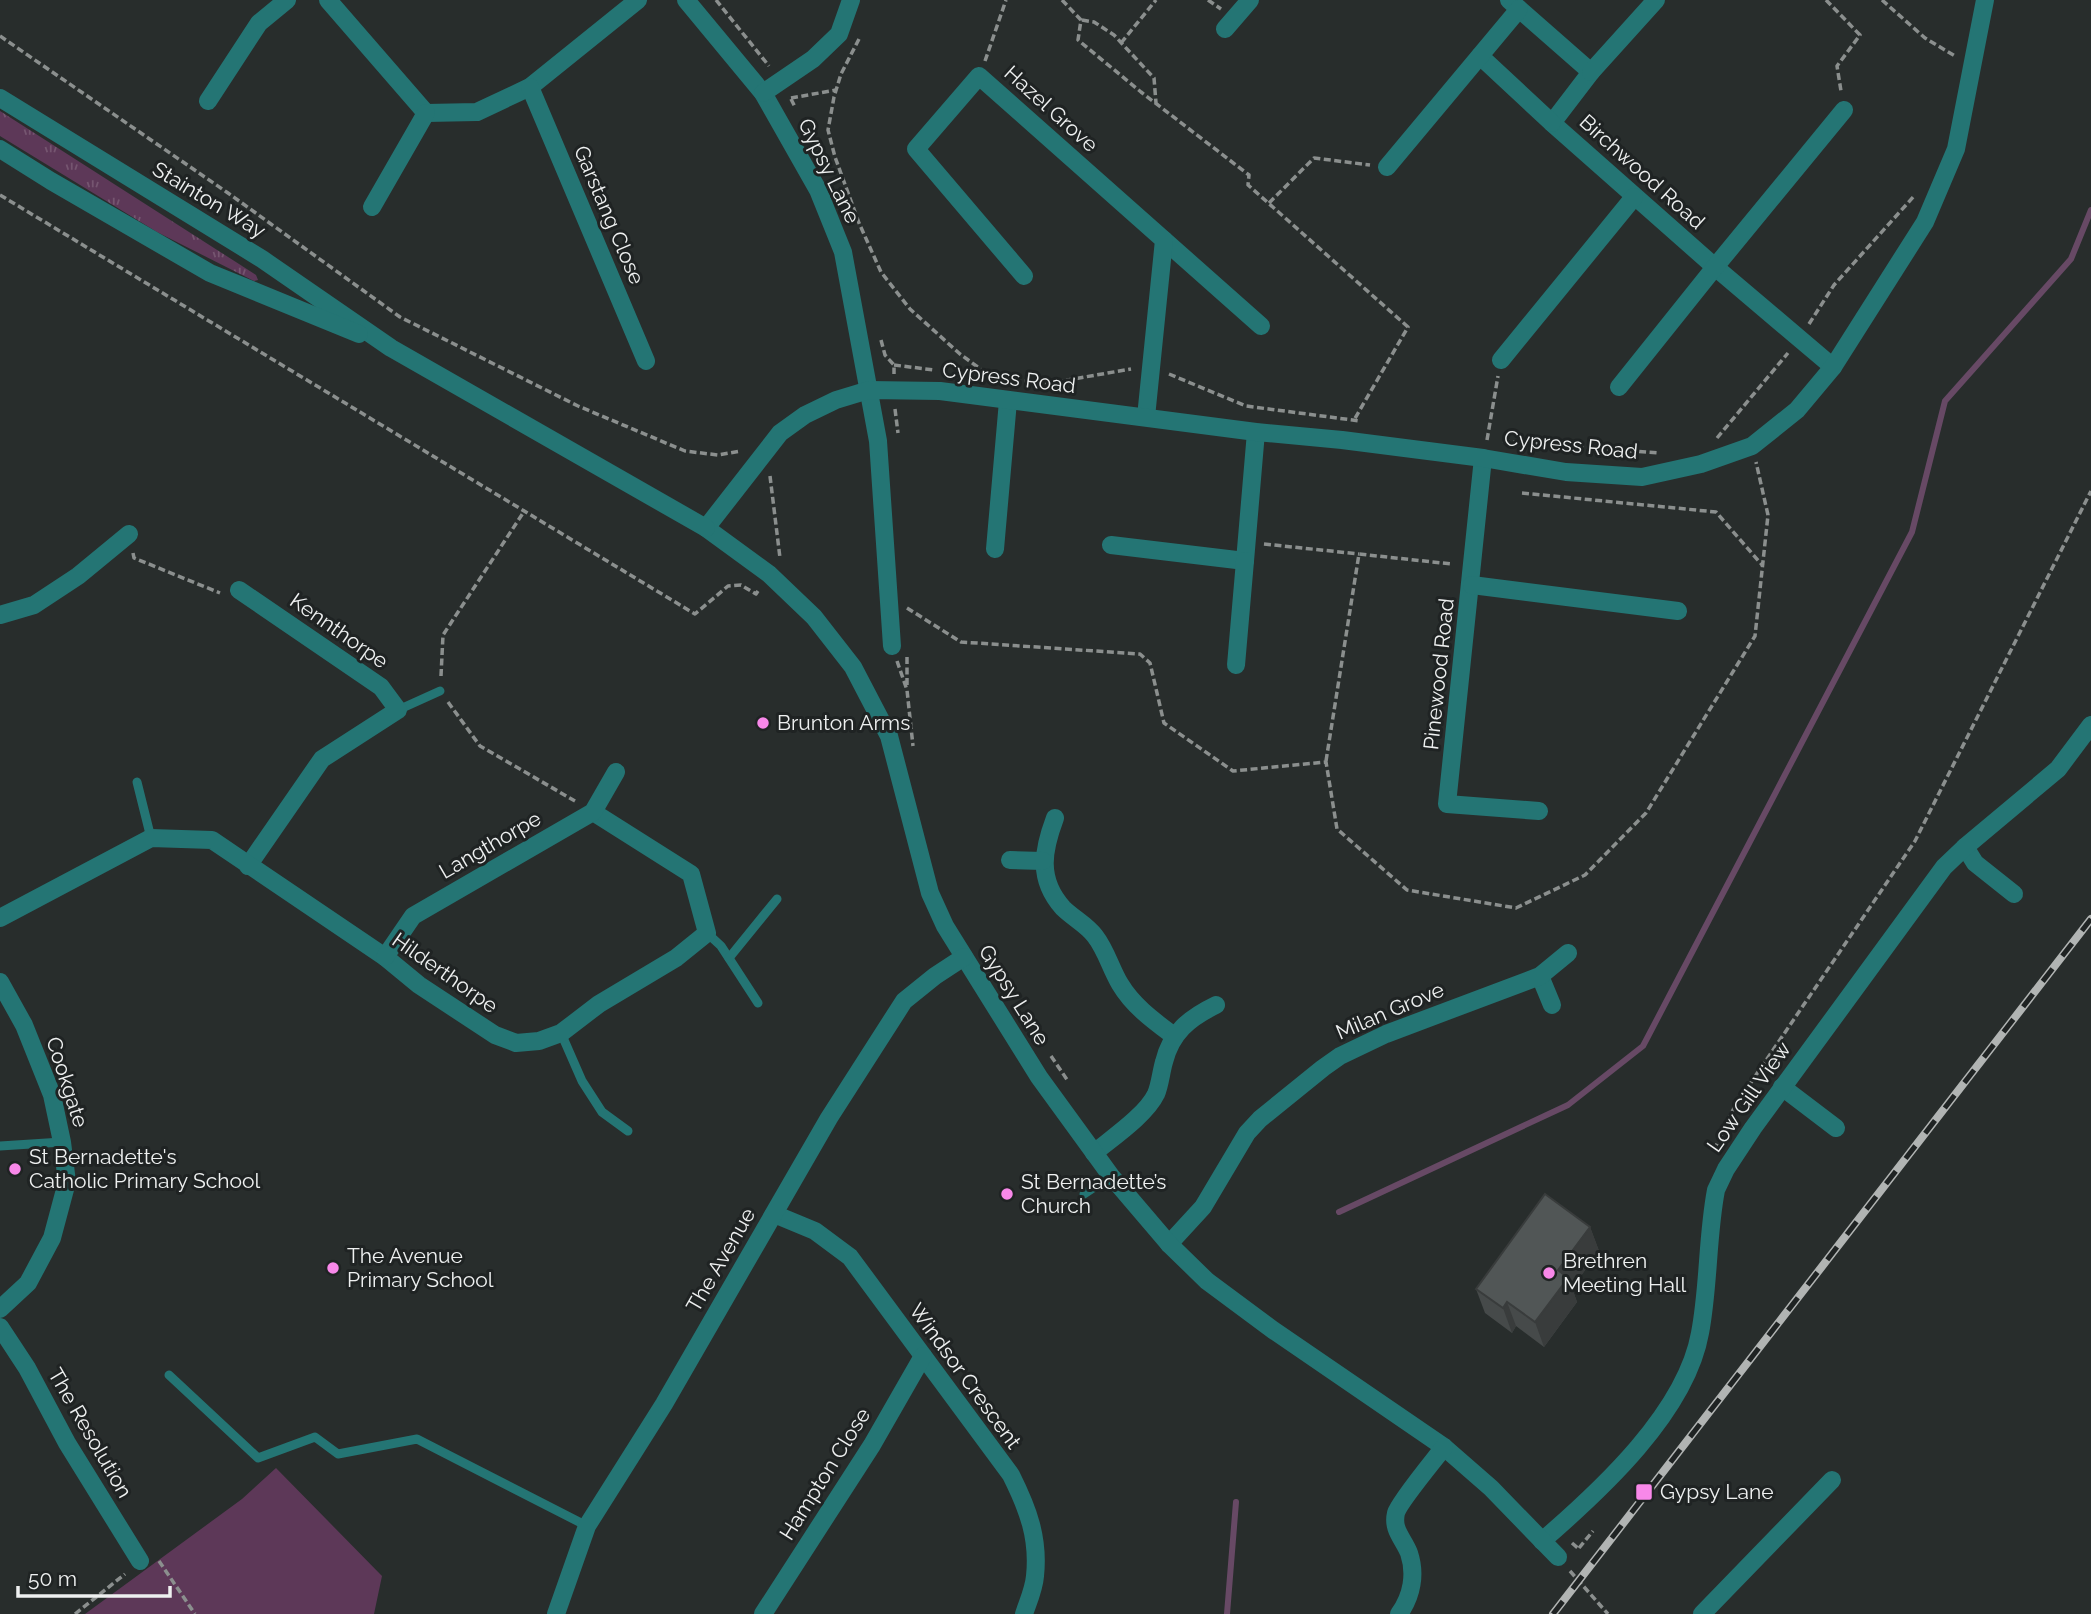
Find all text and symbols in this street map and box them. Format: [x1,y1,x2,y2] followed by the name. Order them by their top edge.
[999,60,1103,157] street label: Hazel Grove
[1575,109,1710,234] street label: Birchwood Road
[793,114,866,227] street label: Gypsy Lane
[569,142,650,288] street label: Garstang Close
[148,156,270,243] street label: Stainton Way
[941,357,1077,398] street label: Cypress Road
[1503,425,1639,464] street label: Cypress Road
[285,588,393,674] street label: Kennthorpe
[1418,597,1459,751] street label: Pinewood Road
[777,710,910,735] place label: Brunton Arms
[755,715,771,731] marker: Brunton Arms
[434,805,545,884] street label: Langthorpe
[388,927,503,1018] street label: Hilderthorpe
[974,940,1055,1049] street label: Gypsy Lane
[1332,977,1448,1045] street label: Milan Grove
[41,1034,94,1130] street label: Cookgate
[1701,1037,1796,1157] street label: Low Gill View
[29,1144,261,1193] place label: St Bernadette's Catholic Primary School
[7,1161,23,1177] marker: St Bernadette's Catholic Primary School
[1021,1169,1166,1218] place label: St Bernadette’s Church
[999,1186,1015,1202] marker: St Bernadette’s Church
[681,1203,760,1316] street label: The Avenue
[347,1243,494,1292] place label: The Avenue Primary School
[1563,1248,1687,1297] place label: Brethren Meeting Hall
[325,1260,341,1276] marker: The Avenue Primary School
[1541,1265,1557,1281] marker: Brethren Meeting Hall
[904,1298,1027,1453] street label: Windsor Crescent
[43,1363,138,1502] street label: The Resolution
[774,1403,875,1544] street label: Hampton Close
[1660,1479,1774,1504] place label: Gypsy Lane
[1634,1482,1654,1502] marker: Gypsy Lane
[18,1554,170,1598] scale bar
[28,1566,77,1591] text: 50 m

